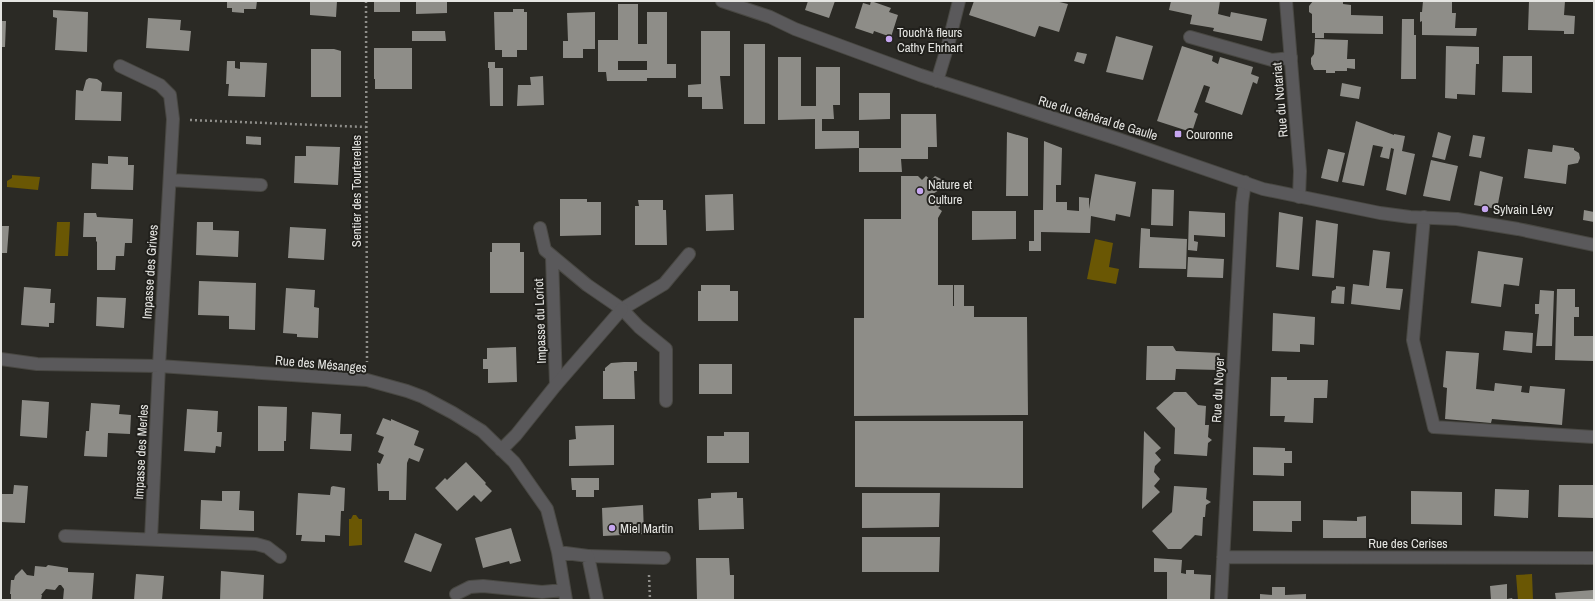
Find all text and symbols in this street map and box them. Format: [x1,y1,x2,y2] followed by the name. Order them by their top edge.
[897,24,963,56] place label: Touch'à fleurs Cathy Ehrhart
[884,34,894,44] marker: Touch'à fleurs Cathy Ehrhart
[1268,62,1292,138] street label: Rue du Notariat
[1036,92,1160,144] street label: Rue du Général de Gaulle
[1186,126,1233,143] place label: Couronne
[1173,129,1183,139] marker: Couronne
[348,135,365,247] street label: Sentier des Tourterelles
[928,176,972,208] place label: Nature et Culture
[915,186,925,196] marker: Nature et Culture
[1493,201,1554,218] place label: Sylvain Lévy
[1480,204,1490,214] marker: Sylvain Lévy
[138,224,162,320] street label: Impasse des Grives
[530,278,550,364] street label: Impasse du Loriot
[275,352,367,376] street label: Rue des Mésanges
[1208,356,1228,423] street label: Rue du Noyer
[130,404,152,500] street label: Impasse des Merles
[620,520,673,537] place label: Miel Martin
[607,523,617,533] marker: Miel Martin
[1368,535,1448,552] street label: Rue des Cerises

